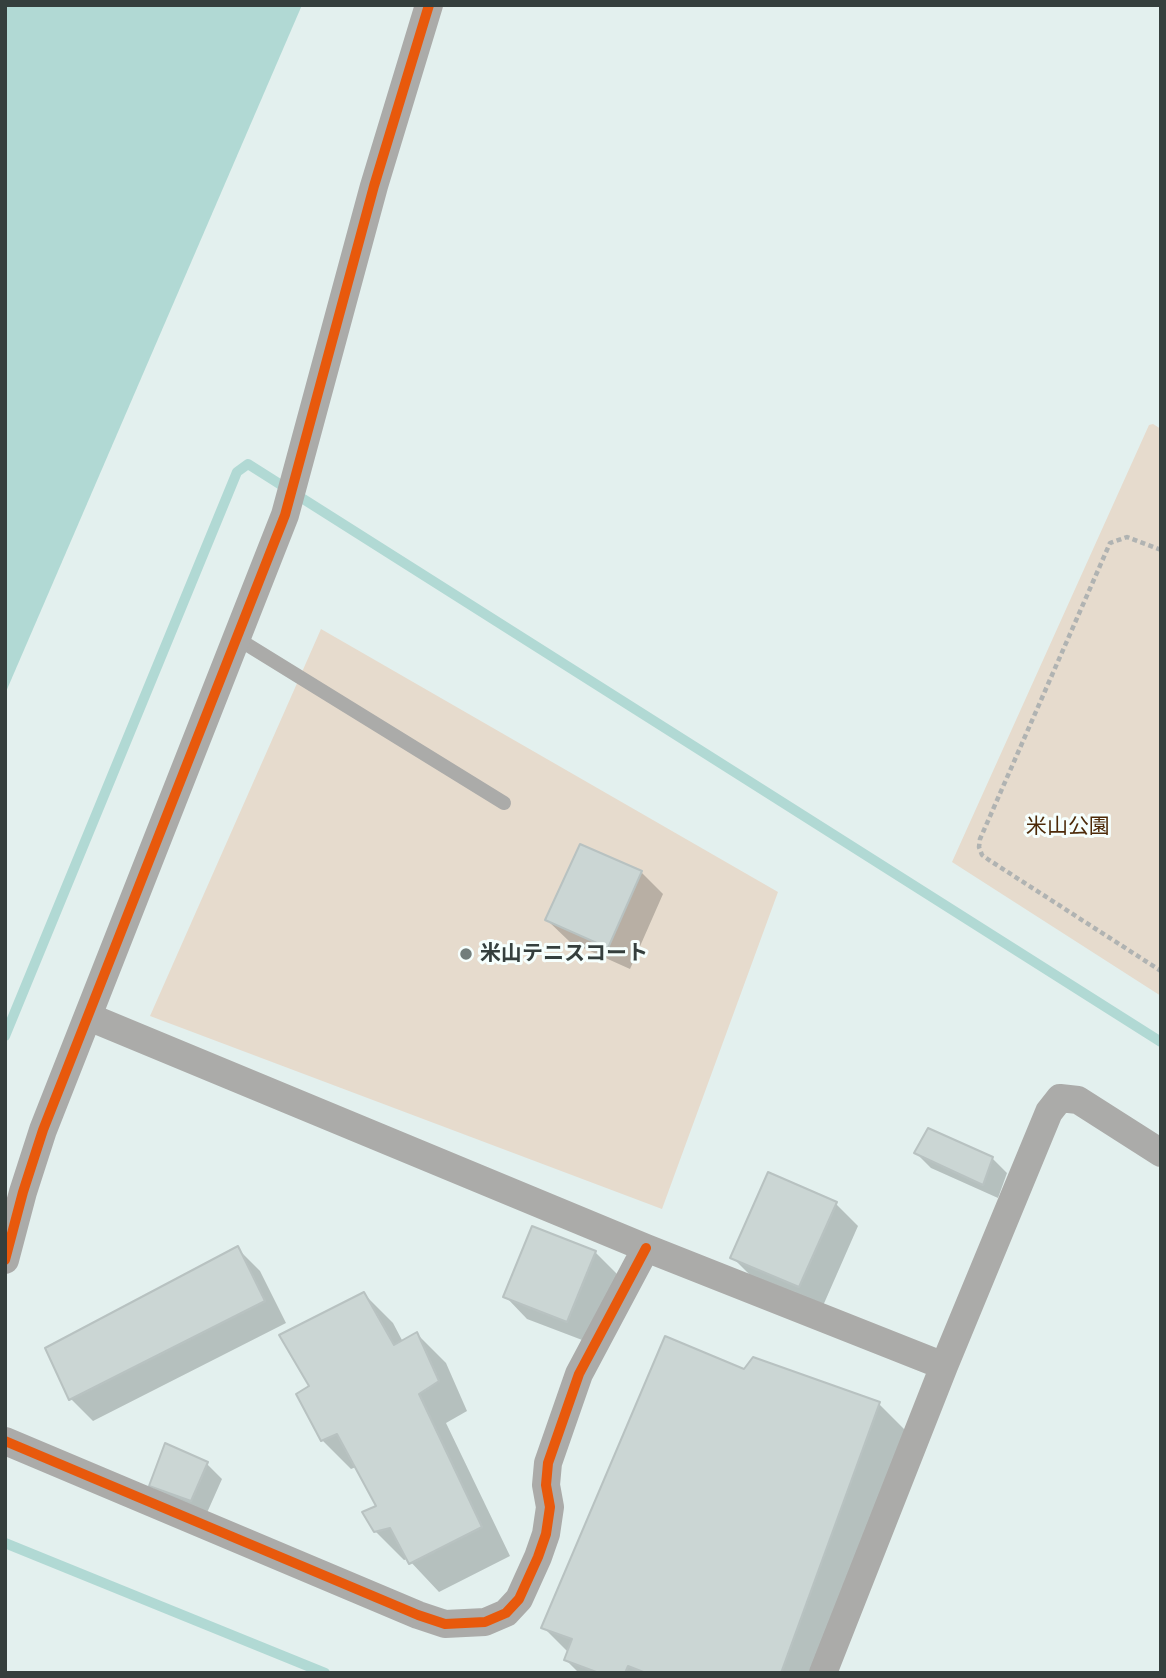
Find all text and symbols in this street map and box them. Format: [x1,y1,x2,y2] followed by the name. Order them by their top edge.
[1026,814,1110,840] park label: 米山公園
[480,941,648,967] place label: 米山テニスコート
[458,946,474,962] marker: 米山テニスコート

